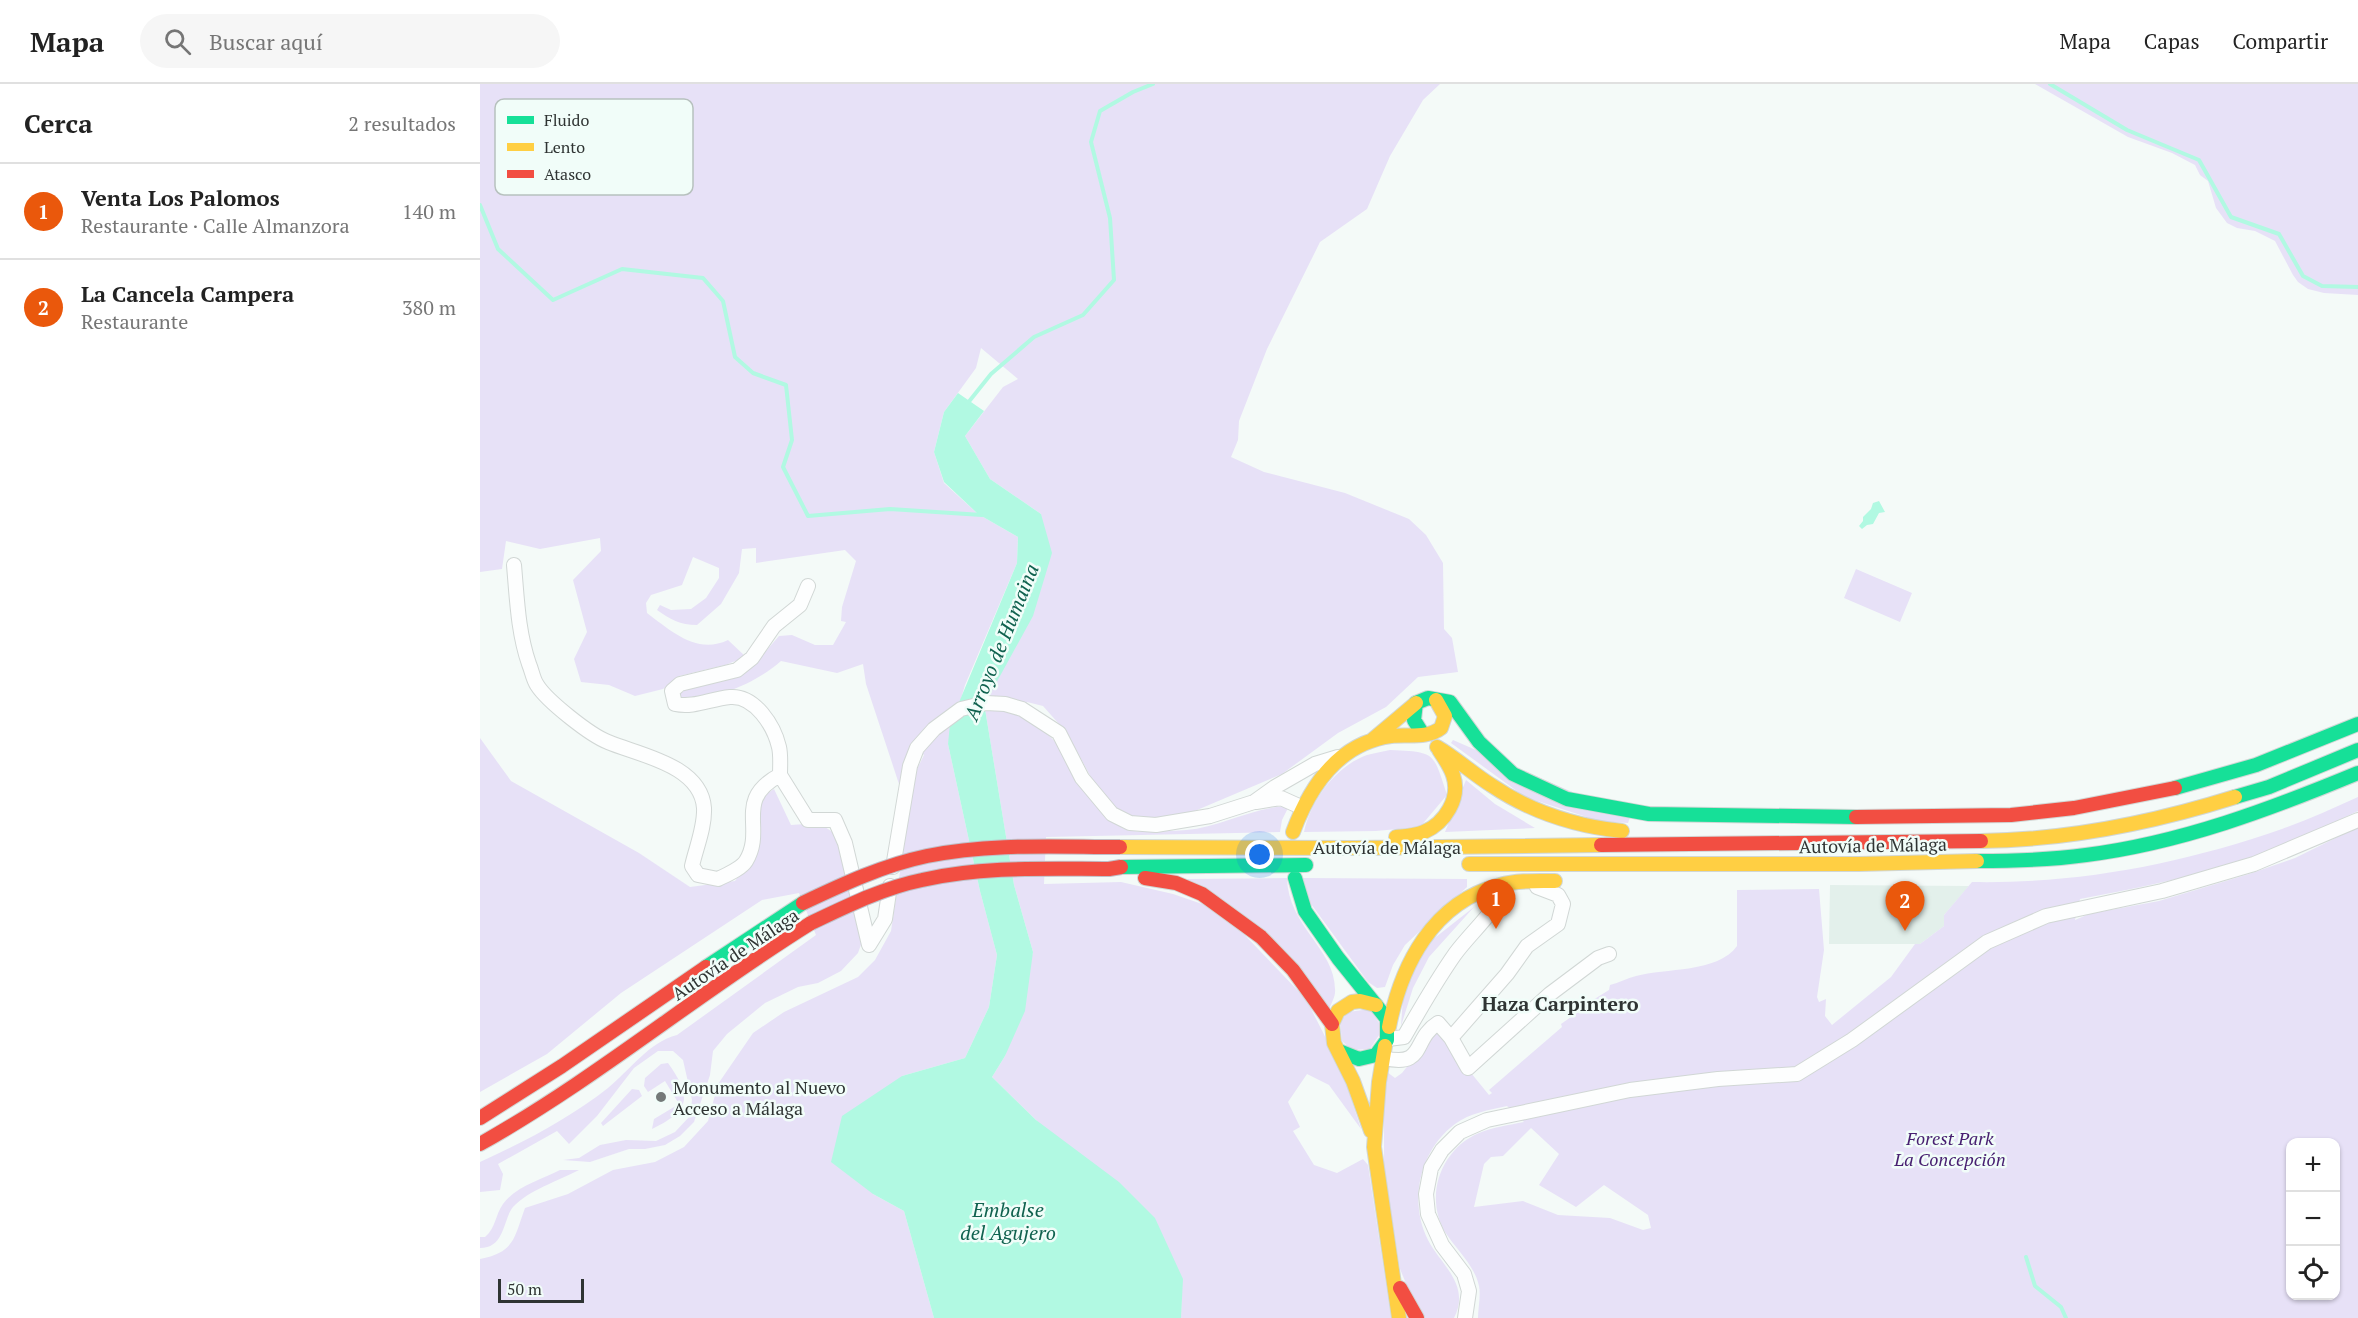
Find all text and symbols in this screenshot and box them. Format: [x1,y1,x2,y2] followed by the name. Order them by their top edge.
[140,14,560,68] search box
[30,23,104,60] text: Mapa
[161,25,194,58] icon: search
[209,27,323,56] text: Buscar aquí
[2059,27,2111,55] text: Mapa
[2144,27,2200,55] text: Capas
[2233,27,2328,55] text: Compartir
[495,99,693,195] legend
[24,106,93,140] text: Cerca
[544,109,589,131] text: Fluido
[348,110,456,137] text: 2 resultados
[544,136,585,158] text: Lento
[544,163,591,185] text: Atasco
[81,183,280,212] text: Venta Los Palomos
[38,198,49,225] text: 1
[402,198,456,225] text: 140 m
[81,212,350,239] text: Restaurante · Calle Almanzora
[81,279,294,308] text: La Cancela Campera
[38,294,49,321] text: 2
[402,294,456,321] text: 380 m
[81,308,188,335] text: Restaurante
[957,560,1045,725] water label: Arroyo de Humaina
[1799,832,1947,858] street label: Autovía de Málaga
[1313,835,1461,859] street label: Autovía de Málaga
[1245,840,1274,869] your location
[1476,880,1516,929] pin: 1
[1886,882,1924,931] pin: 2
[667,903,803,1005] street label: Autovía de Málaga
[1481,990,1639,1017] district label: Haza Carpintero
[673,1075,846,1120] place label: Monumento al Nuevo Acceso a Málaga
[654,1090,668,1104] marker: Monumento al Nuevo Acceso a Málaga
[1893,1126,2006,1171] park label: Forest Park La Concepción
[2286,1138,2340,1300] map controls
[2286,1138,2340,1192] button: +
[2286,1192,2340,1246] button: −
[960,1196,1056,1246] water label: Embalse del Agujero
[2286,1246,2340,1300] button: locate
[498,1276,584,1304] scale bar
[507,1278,542,1300] text: 50 m

